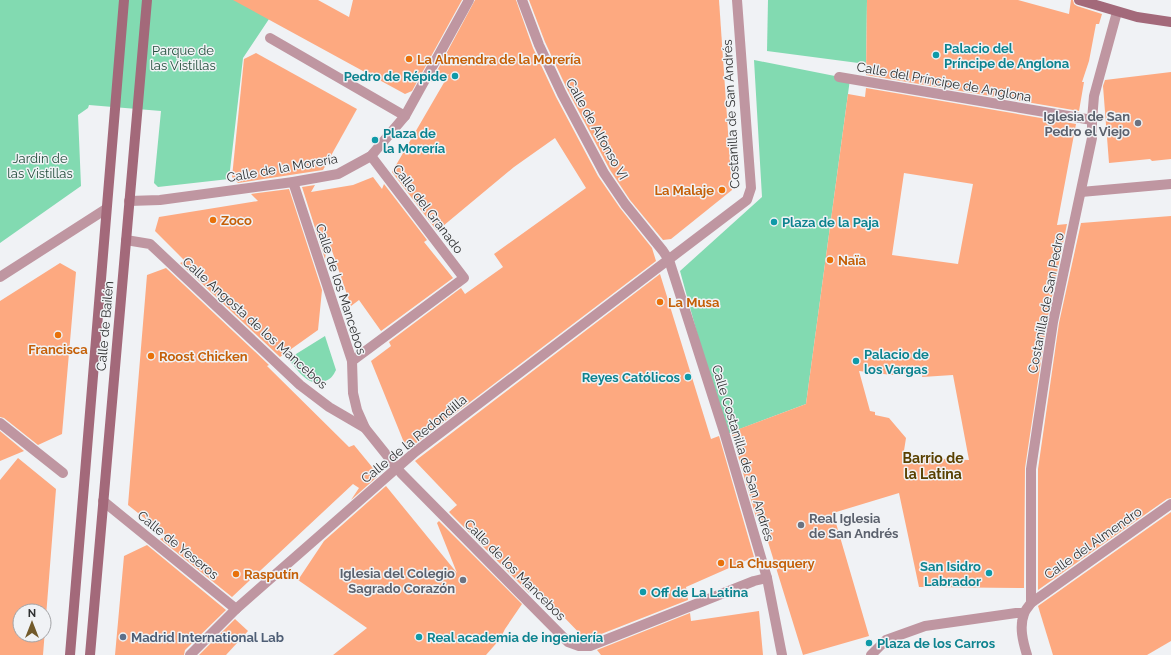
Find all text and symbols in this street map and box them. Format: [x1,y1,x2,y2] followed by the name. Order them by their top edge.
[720,39,742,189] street label: Costanilla de San Andrés
[944,41,1070,71] place label: Palacio del Príncipe de Anglona
[150,43,216,73] park label: Parque de las Vistillas
[931,50,941,60] marker: Palacio del Príncipe de Anglona
[417,52,581,67] place label: La Almendra de la Morería
[404,54,414,64] marker: La Almendra de la Morería
[855,59,1033,105] street label: Calle del Príncipe de Anglona
[344,69,447,84] place label: Pedro de Répide
[450,71,460,81] marker: Pedro de Répide
[563,76,631,182] street label: Calle de Alfonso VI
[1043,109,1130,139] place label: Iglesia de San Pedro el Viejo
[1133,118,1143,128] marker: Iglesia de San Pedro el Viejo
[383,126,446,156] place label: Plaza de la Morería
[370,135,380,145] marker: Plaza de la Morería
[7,151,73,181] park label: Jardín de las Vistillas
[225,151,339,185] street label: Calle de la Morería
[390,162,467,257] street label: Calle del Granado
[654,183,714,198] place label: La Malaje
[717,185,727,195] marker: La Malaje
[221,213,252,228] place label: Zoco
[208,215,218,225] marker: Zoco
[782,215,880,230] place label: Plaza de la Paja
[769,217,779,227] marker: Plaza de la Paja
[313,222,369,356] street label: Calle de los Mancebos
[1025,231,1067,375] street label: Costanilla de San Pedro
[838,253,867,268] place label: Naïa
[180,254,330,392] street label: Calle Angosta de los Mancebos
[825,255,835,265] marker: Naïa
[94,280,116,372] street label: Calle de Bailén
[668,295,720,310] place label: La Musa
[655,297,665,307] marker: La Musa
[53,330,63,340] marker: Francisca
[28,342,88,357] place label: Francisca
[864,347,929,377] place label: Palacio de los Vargas
[159,349,248,364] place label: Roost Chicken
[146,351,156,361] marker: Roost Chicken
[851,356,861,366] marker: Palacio de los Vargas
[709,363,777,543] street label: Calle Costanilla de San Andrés
[582,370,681,385] place label: Reyes Católicos
[683,372,693,382] marker: Reyes Católicos
[358,392,470,486] street label: Calle de la Redondilla
[902,450,964,482] district label: Barrio de la Latina
[1041,504,1145,582] street label: Calle del Almendro
[135,508,221,582] street label: Calle de Yeseros
[809,511,899,541] place label: Real Iglesia de San Andrés
[461,516,569,624] street label: Calle de los Mancebos
[796,520,806,530] marker: Real Iglesia de San Andrés
[729,556,815,571] place label: La Chusquery
[716,558,726,568] marker: La Chusquery
[920,559,981,589] place label: San Isidro Labrador
[340,566,455,596] place label: Iglesia del Colegio Sagrado Corazón
[244,567,299,582] place label: Rasputín
[984,568,994,578] marker: San Isidro Labrador
[231,569,241,579] marker: Rasputín
[458,575,468,585] marker: Iglesia del Colegio Sagrado Corazón
[651,585,749,600] place label: Off de La Latina
[638,587,648,597] marker: Off de La Latina
[12,603,52,643] north arrow
[28,607,36,620] text: N
[131,630,284,645] place label: Madrid International Lab
[427,630,604,645] place label: Real academia de ingeniería
[118,632,128,642] marker: Madrid International Lab
[414,632,424,642] marker: Real academia de ingeniería
[877,636,996,651] place label: Plaza de los Carros
[864,638,874,648] marker: Plaza de los Carros

